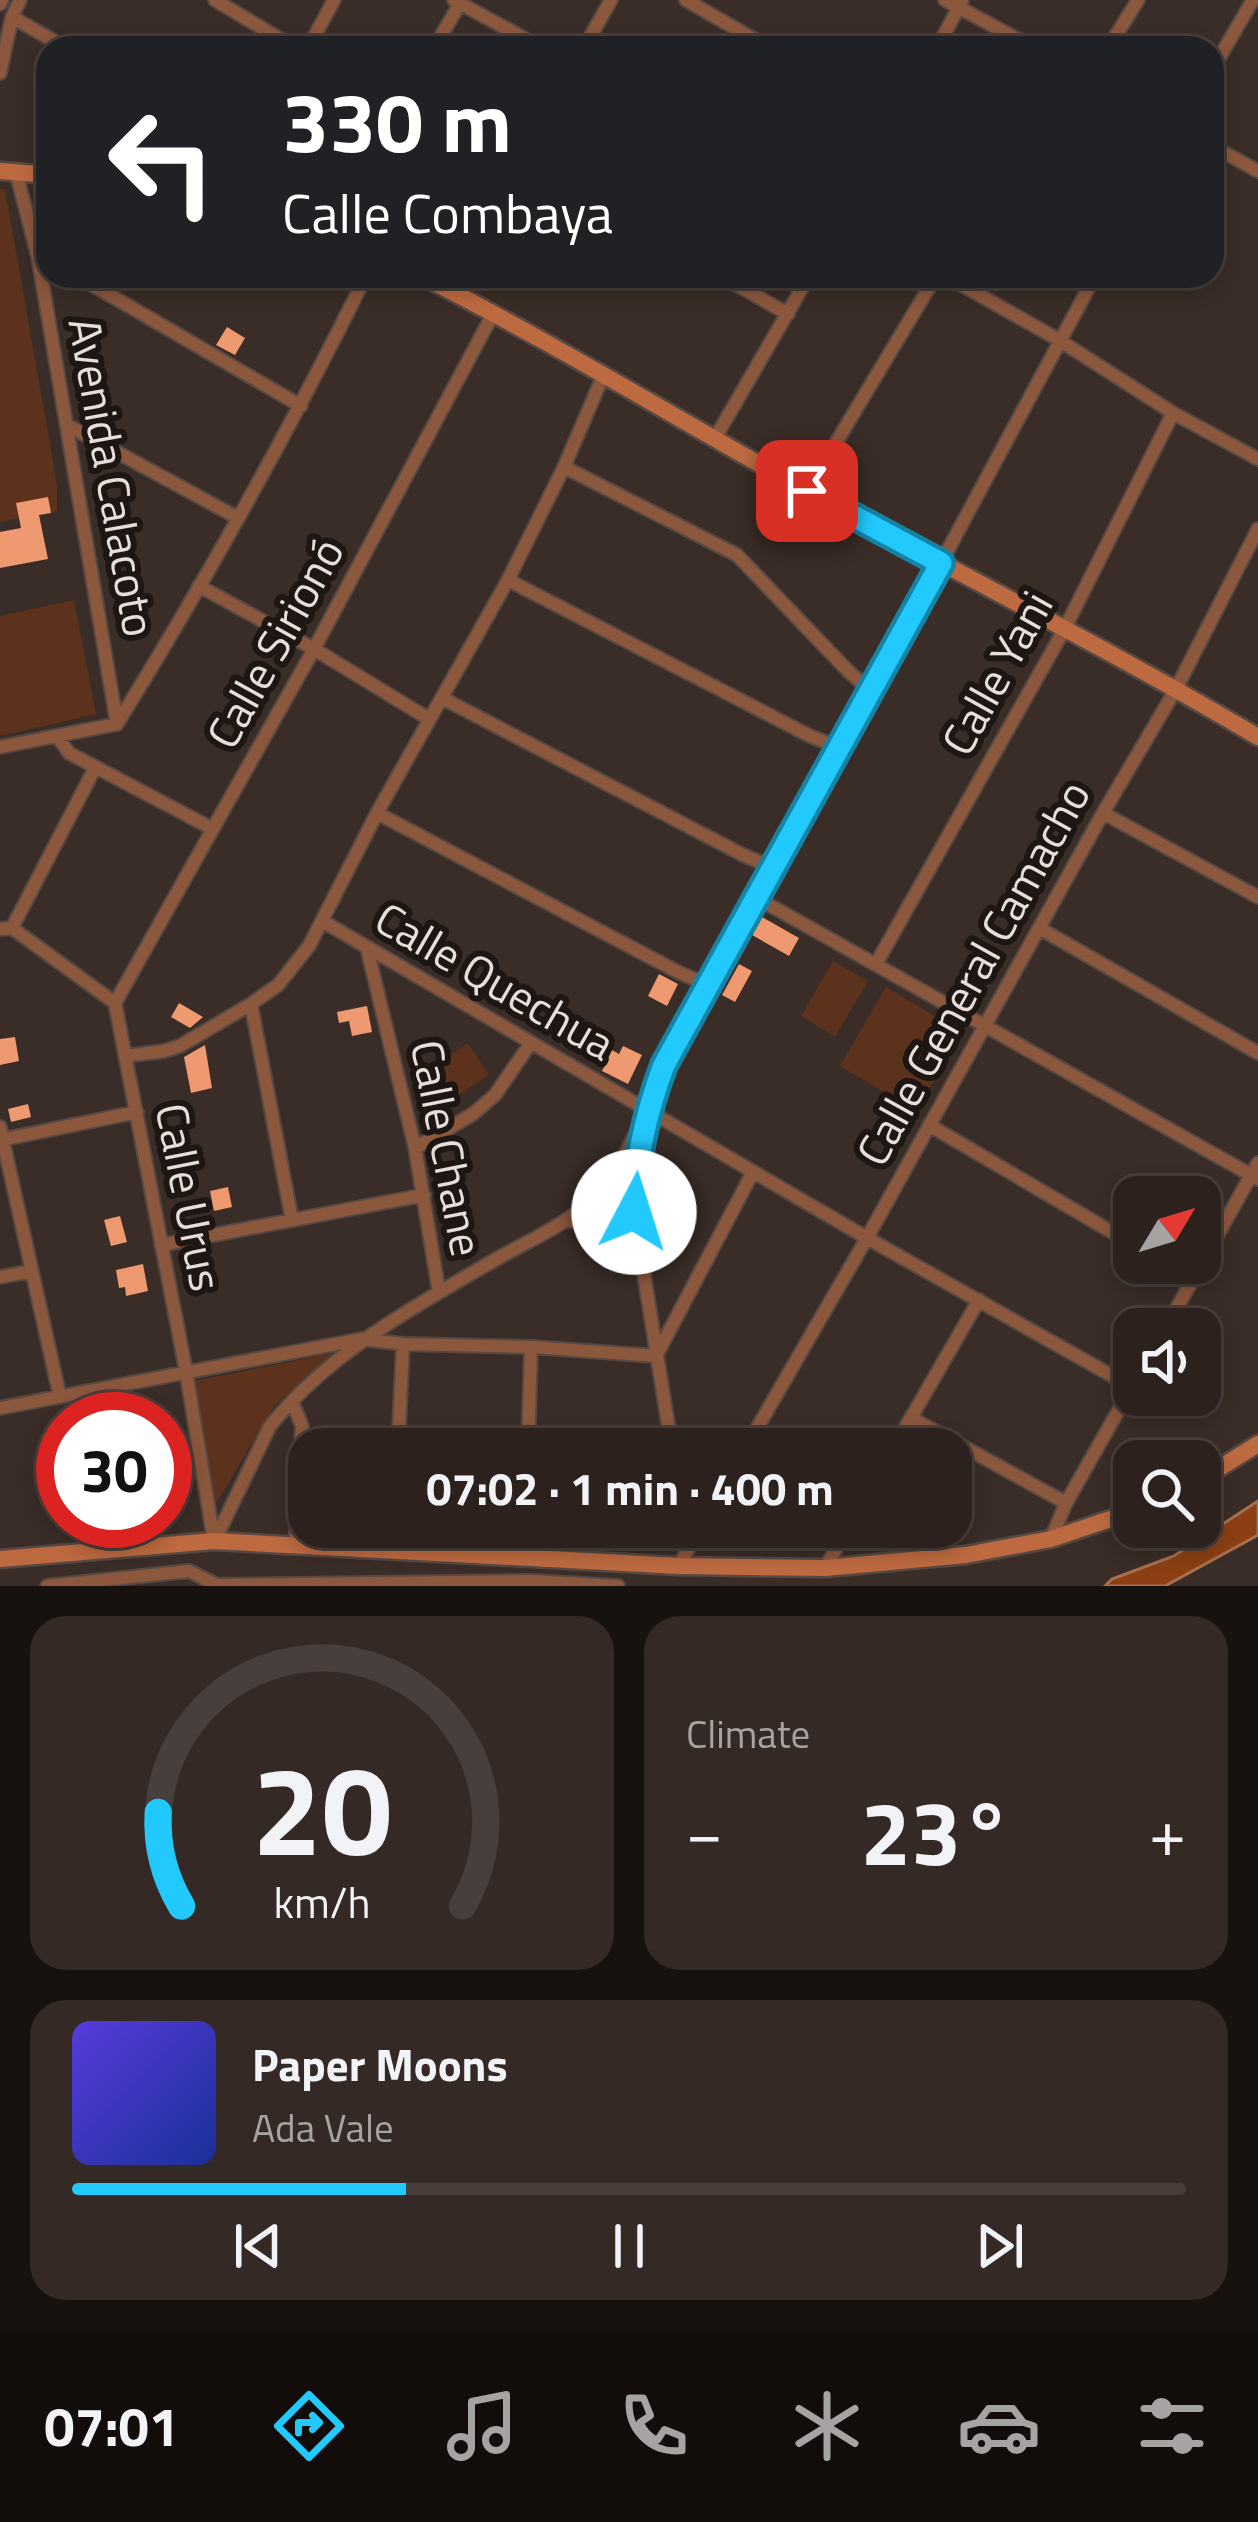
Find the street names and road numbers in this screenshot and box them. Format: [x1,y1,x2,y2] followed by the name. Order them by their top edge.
[51,312,174,642] street label: Avenida Calacoto
[188,525,360,760] street label: Calle Sirionó
[923,578,1069,767] street label: Calle Yani
[838,768,1106,1177] street label: Calle General Camacho
[363,884,628,1076] street label: Calle Quechua
[394,1034,502,1262] street label: Calle Chane
[138,1097,241,1296] street label: Calle Urus

